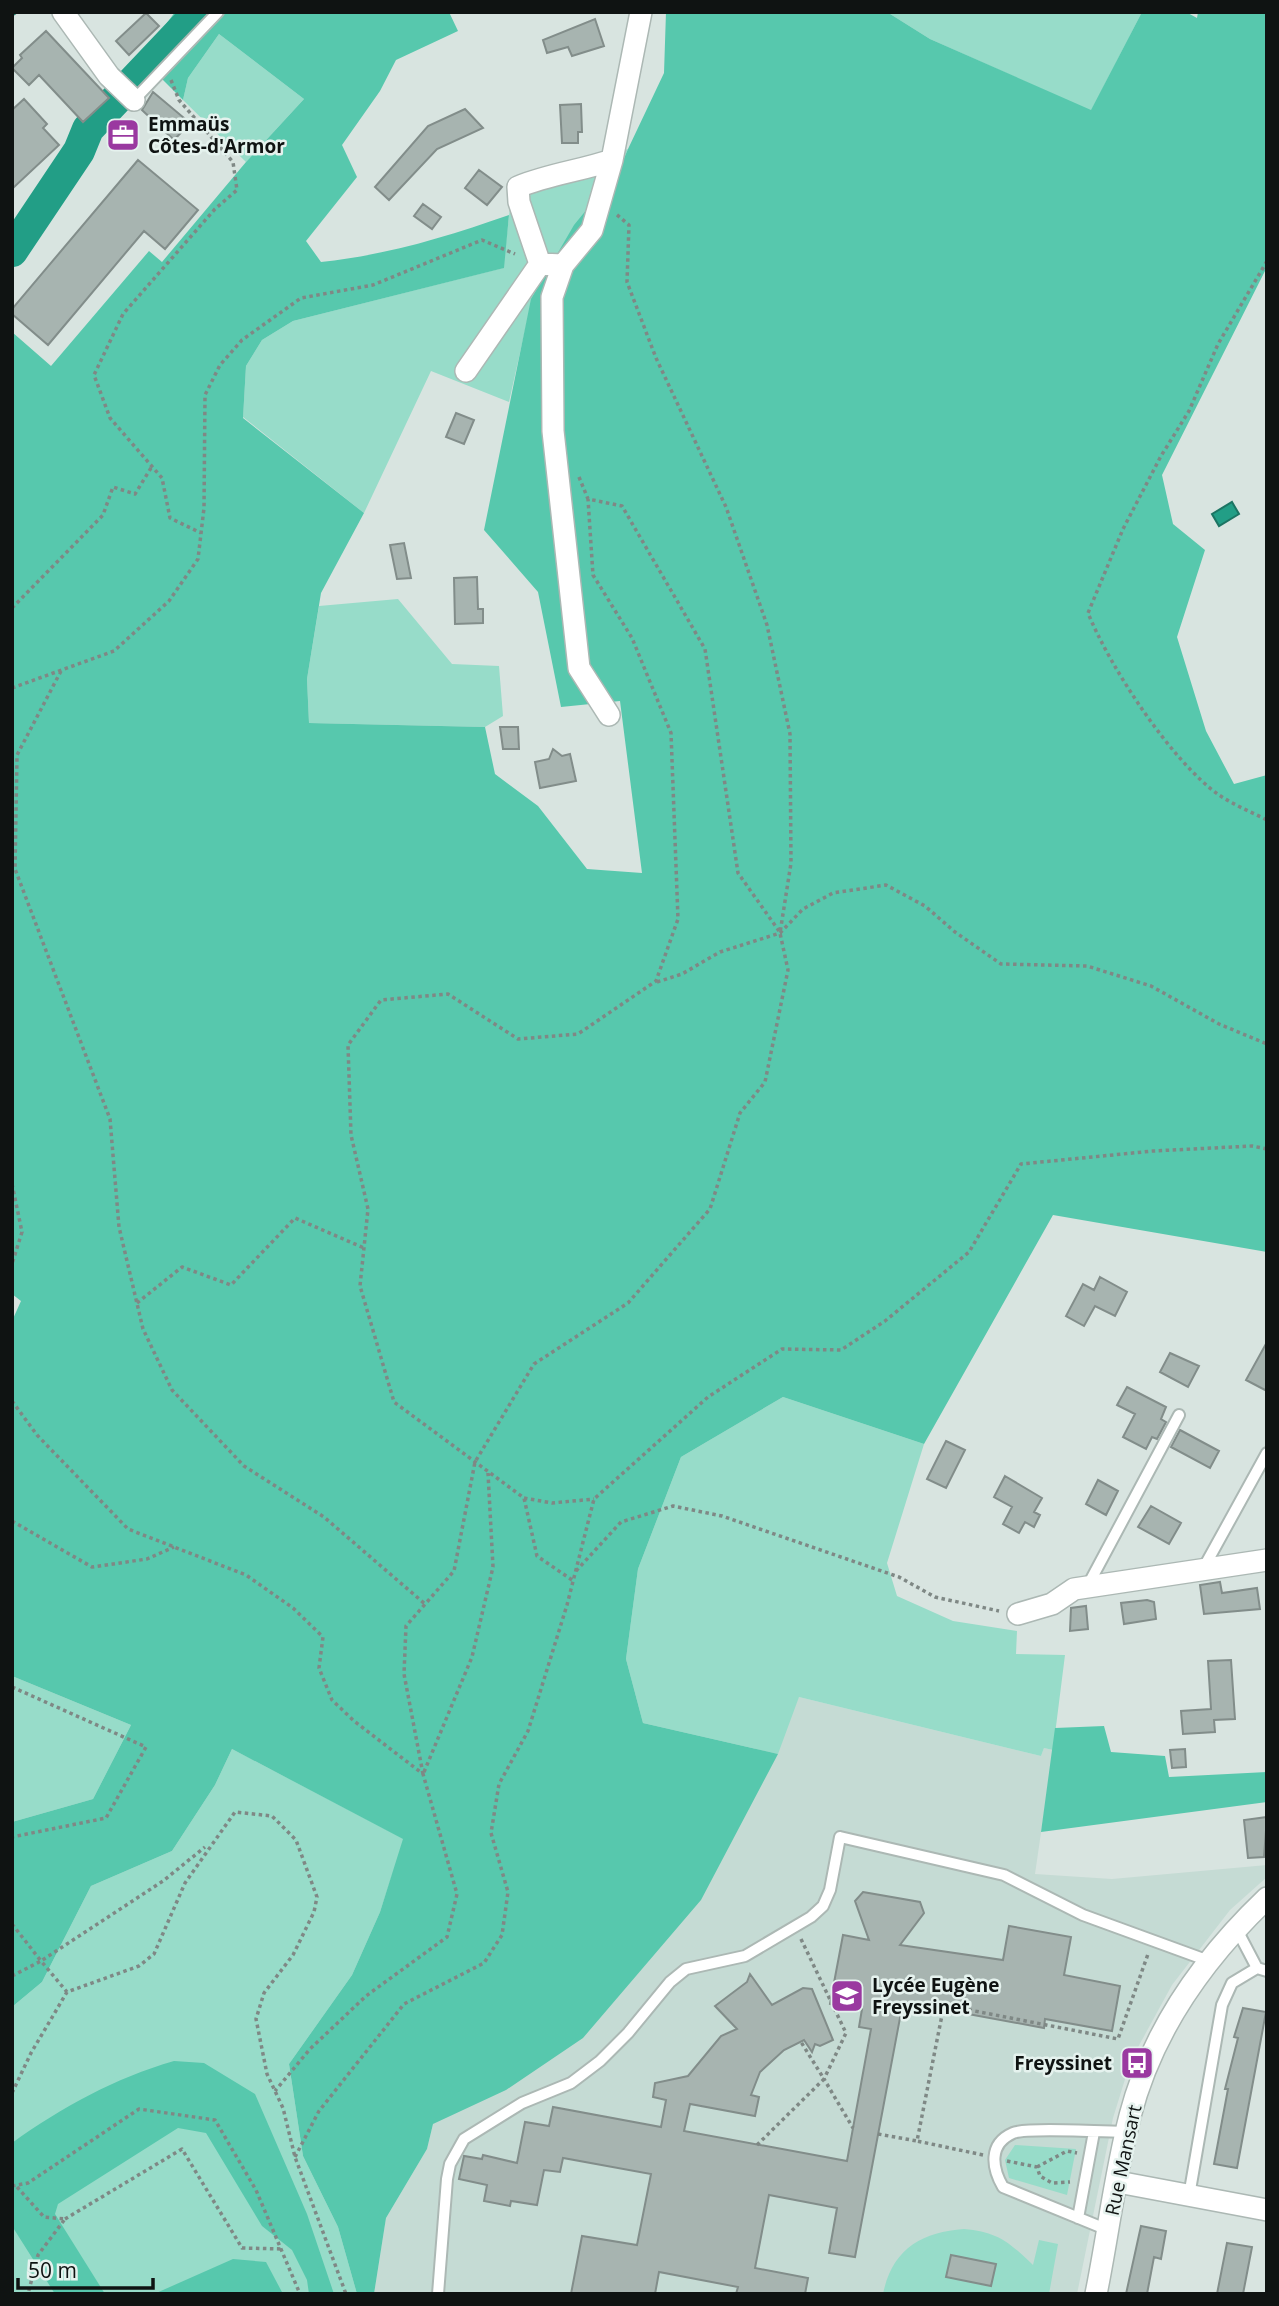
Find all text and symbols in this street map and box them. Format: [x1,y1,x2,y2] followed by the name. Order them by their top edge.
[148,111,285,159] place label: Emmaüs Côtes-d'Armor
[104,116,142,154] office icon: Emmaüs Côtes-d'Armor
[872,1972,1000,2020] place label: Lycée Eugène Freyssinet
[828,1977,866,2015] school or university icon: Lycée Eugène Freyssinet
[1118,2044,1156,2082] bus stop icon: Freyssinet
[1014,2050,1112,2076] place label: Freyssinet
[1099,2102,1147,2218] street label: Rue Mansart
[18,2246,152,2290] scale bar
[28,2256,77,2284] text: 50 m

